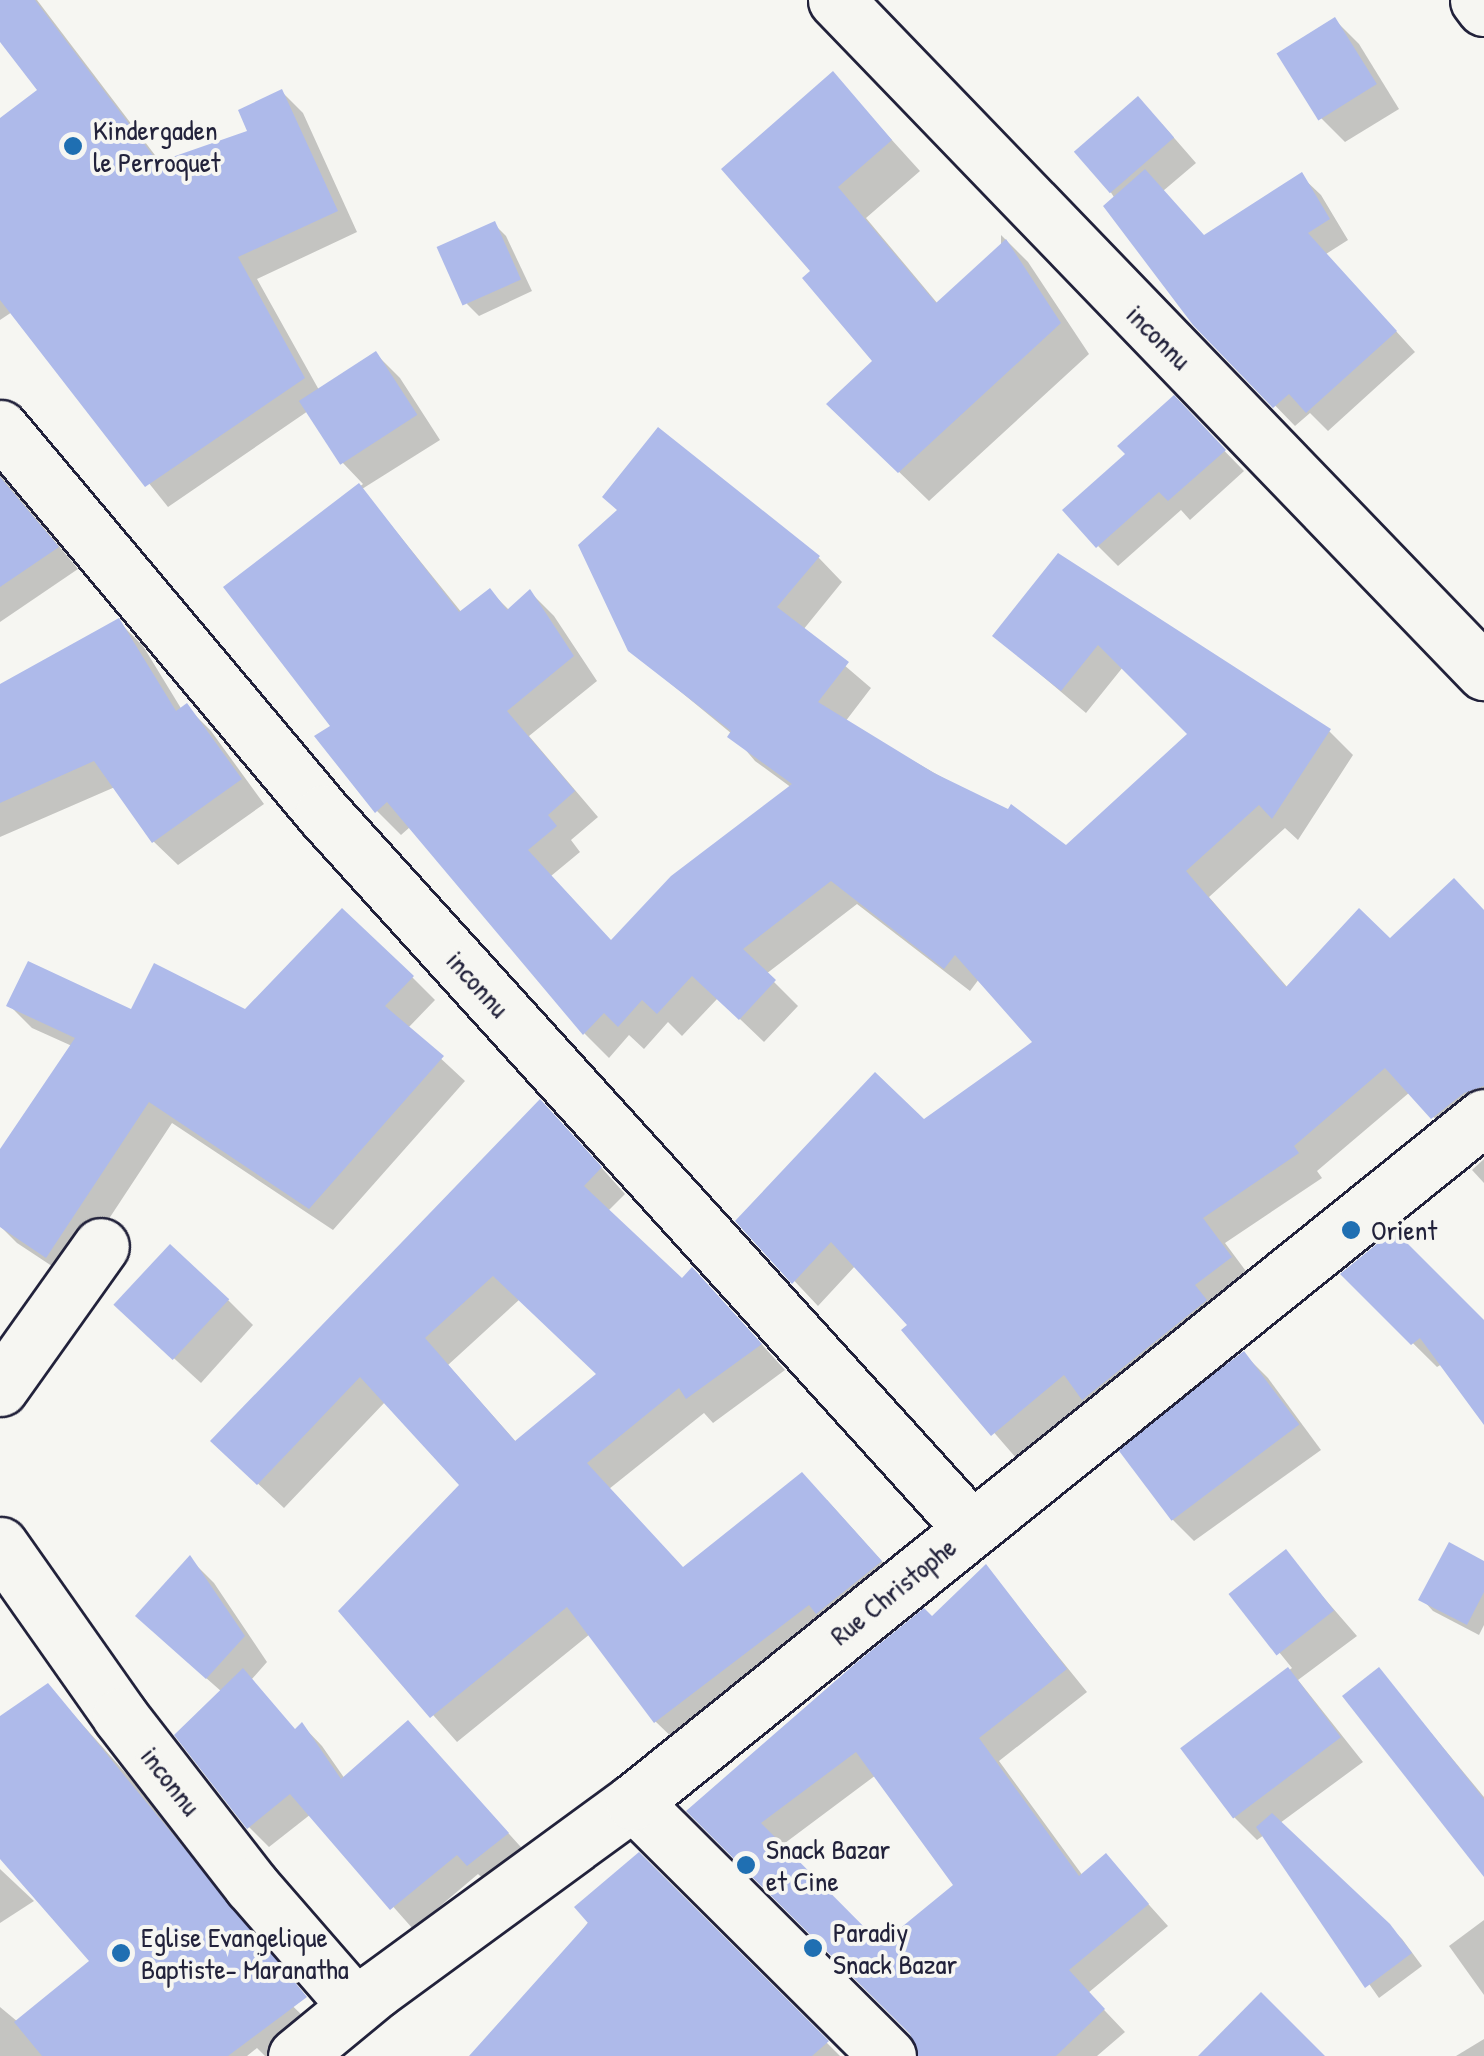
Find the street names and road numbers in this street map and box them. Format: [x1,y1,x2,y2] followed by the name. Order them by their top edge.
[1120,298,1198,376] street label: inconnu
[440,944,516,1024] street label: inconnu
[823,1530,963,1652] street label: Rue Christophe
[134,1740,208,1822] street label: inconnu

